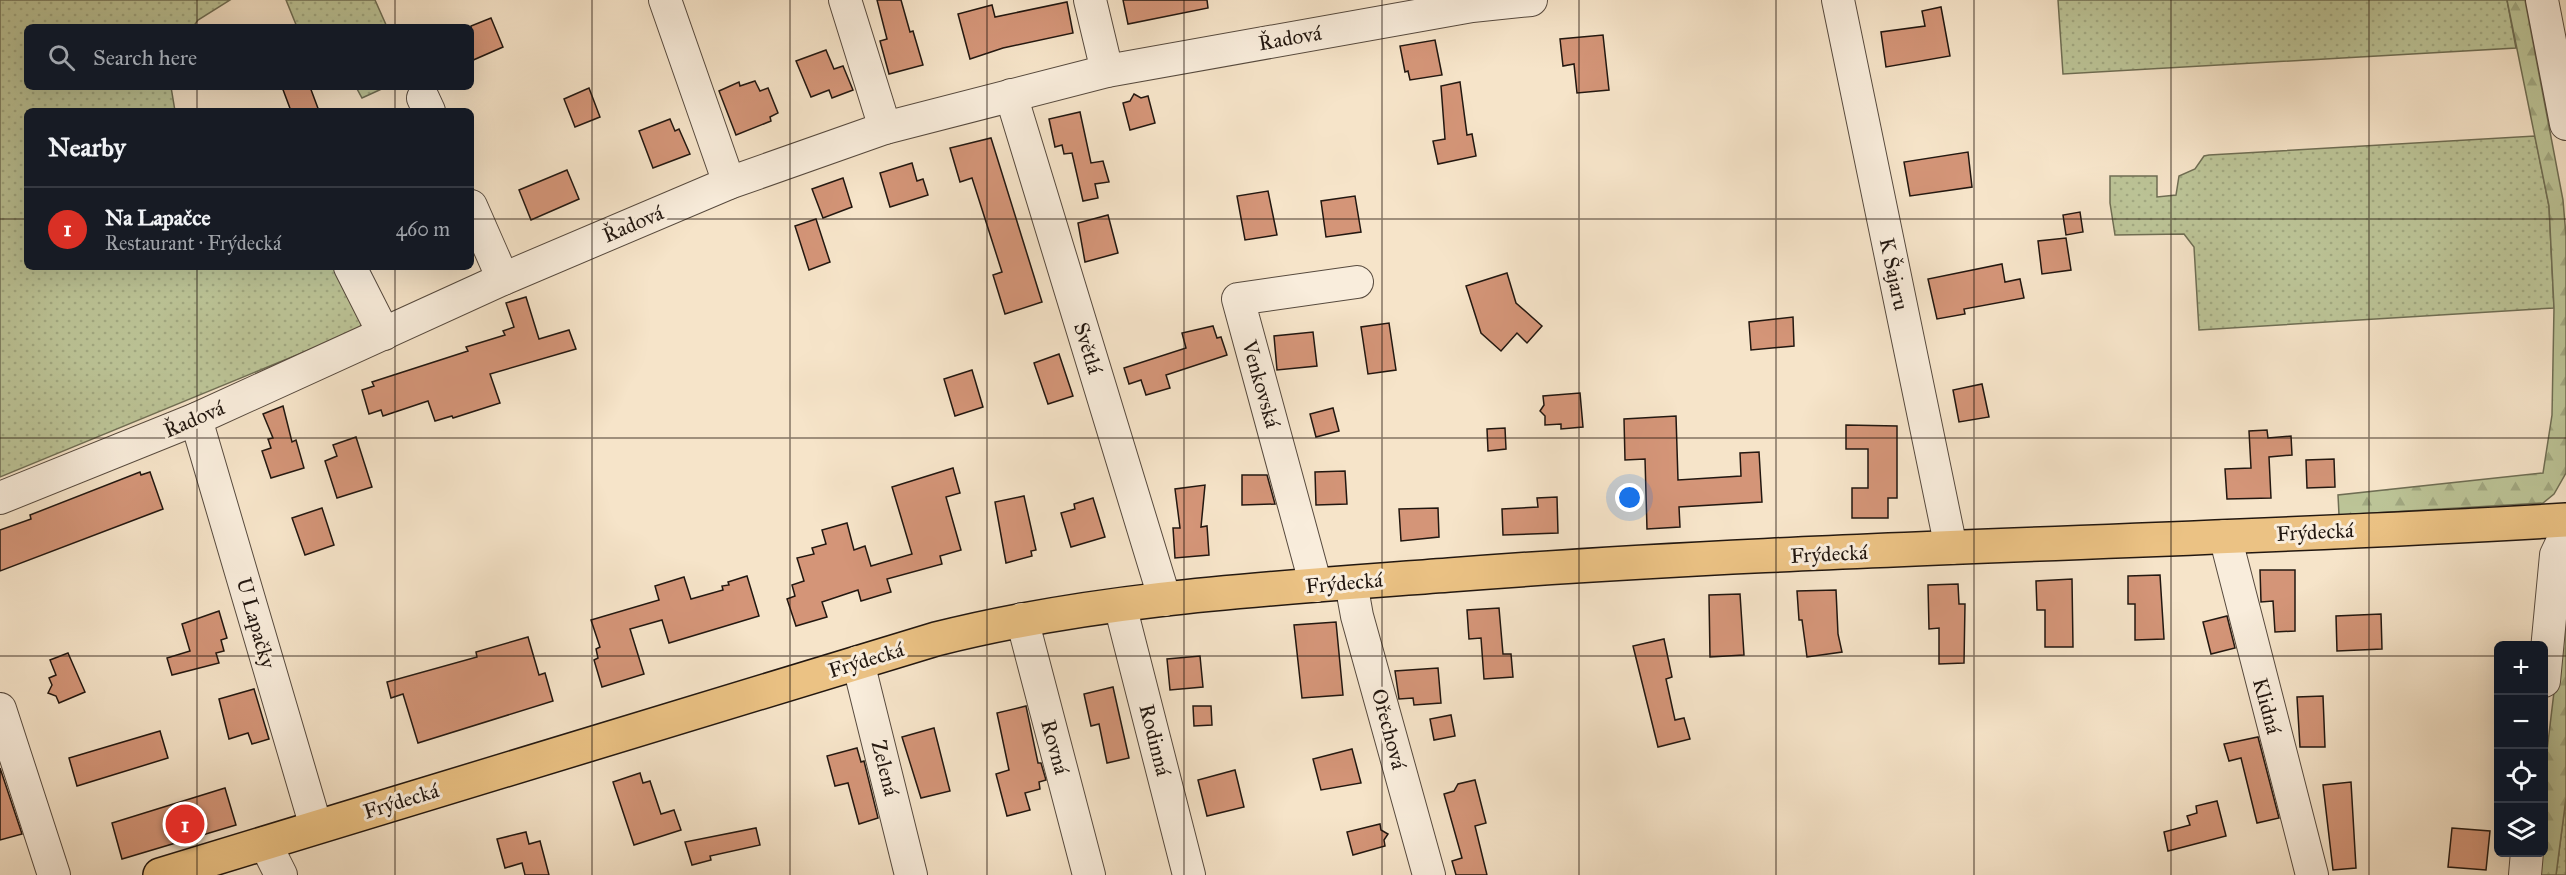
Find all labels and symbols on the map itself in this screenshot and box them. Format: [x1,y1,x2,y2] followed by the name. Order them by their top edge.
[1256,20,1324,56] street label: Řadová
[599,200,667,248] street label: Řadová
[1874,235,1914,313] street label: K Šajaru
[1068,319,1108,377] street label: Světlá
[1236,336,1286,431] street label: Venkovská
[160,395,228,443] street label: Řadová
[1615,483,1644,512] your location
[2276,517,2355,547] street label: Frýdecká
[1790,539,1869,569] street label: Frýdecká
[1304,567,1384,599] street label: Frýdecká
[231,575,282,673] street label: U Lapačky
[825,636,907,684] street label: Frýdecká
[2247,675,2287,737] street label: Klidná
[1366,686,1412,772] street label: Ořechová
[1134,701,1177,779] street label: Rodinná
[1035,717,1075,777] street label: Rovná
[866,737,904,799] street label: Zelená
[360,777,442,825] street label: Frýdecká
[166,802,204,846] pin: 1

